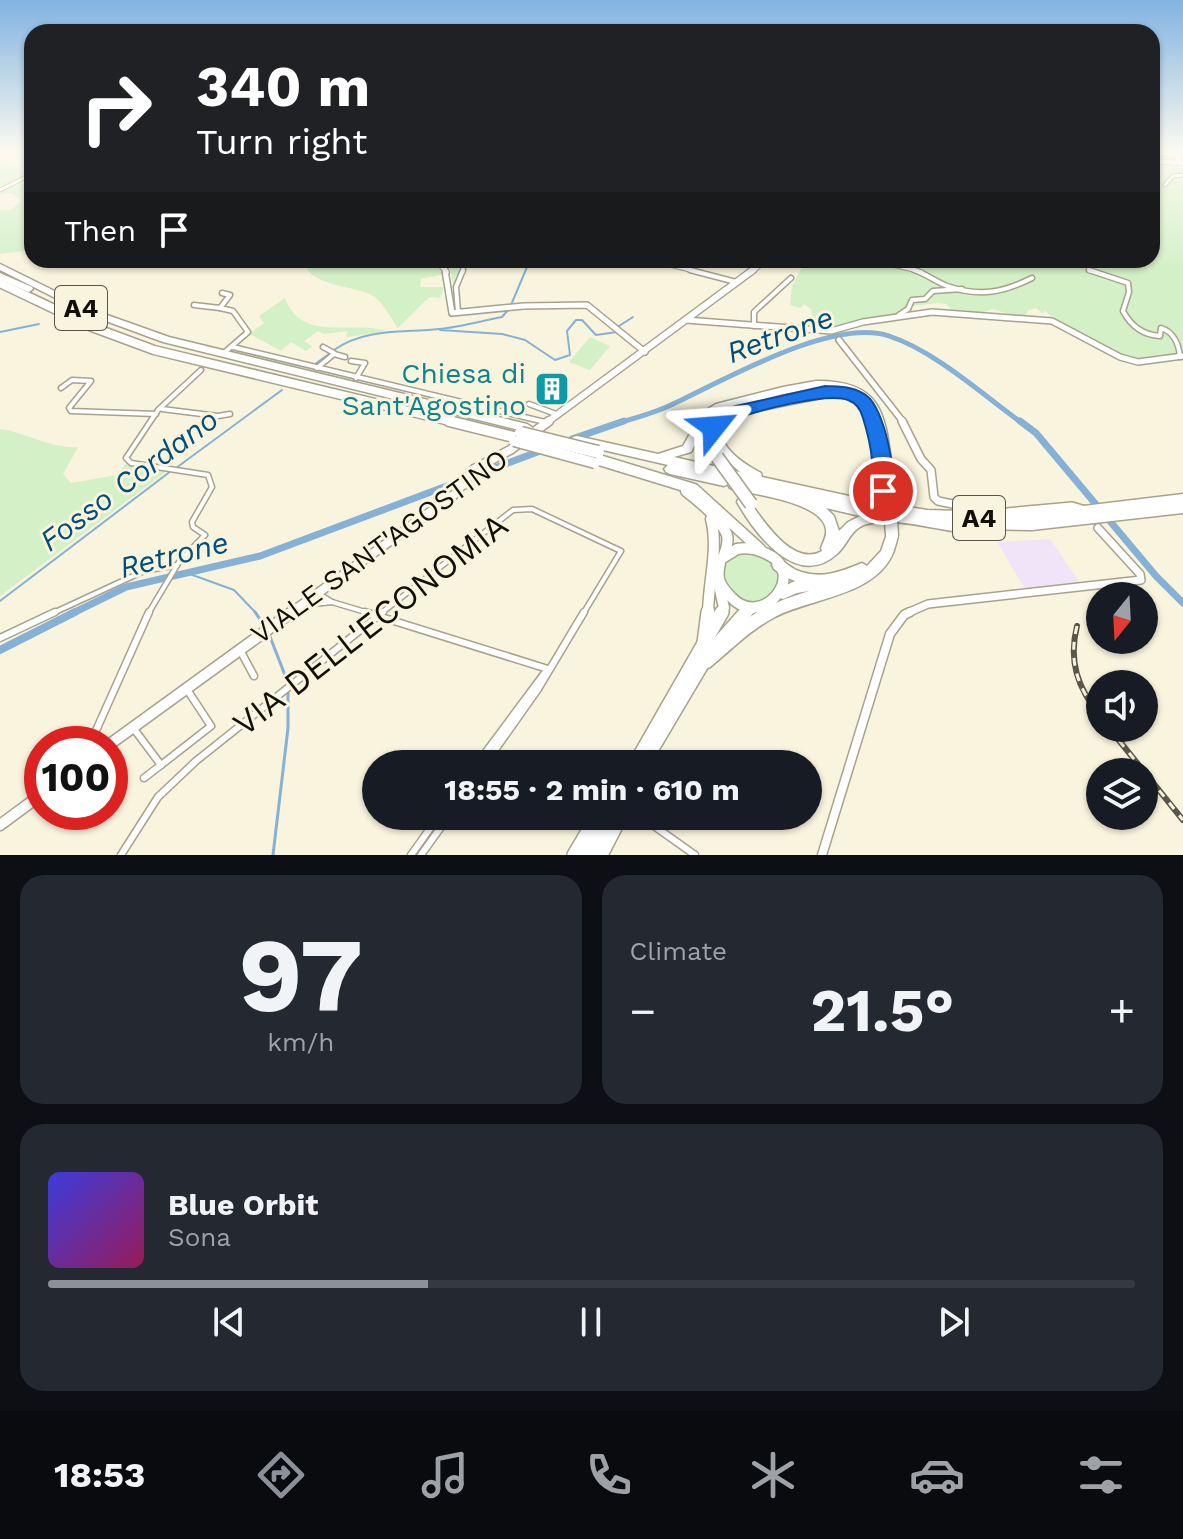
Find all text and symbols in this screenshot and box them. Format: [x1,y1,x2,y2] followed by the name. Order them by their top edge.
[196,54,370,120] text: 340 m
[64,56,168,160] icon: right
[196,121,367,163] text: Turn right
[152,208,196,252] icon: arrive
[64,213,136,248] text: Then
[55,286,107,330] road number: A4
[722,299,838,370] water label: Retrone
[342,357,526,422] place label: Chiesa di Sant'Agostino
[533,370,571,408] building icon: Chiesa di Sant'Agostino
[672,385,756,469] position arrow
[33,401,225,558] water label: Fosso Cordano
[244,442,514,651] street label: VIALE SANT'AGOSTINO
[849,457,917,525] pin
[861,469,905,513] icon: arrive
[953,496,1005,540] road number: A4
[225,504,515,744] street label: VIA DELL'ECONOMIA
[116,524,232,585] water label: Retrone
[1086,582,1158,654] north arrow
[1086,582,1158,830] map controls
[1086,670,1158,742] button: sound
[24,726,128,830] speed limit sign: 100
[1086,758,1158,830] button: layers
[444,772,740,807] text: 18:55 · 2 min · 610 m
[238,914,363,1036] text: 97
[630,936,727,966] text: Climate
[810,975,954,1046] text: 21.5°
[630,985,656,1037] text: −
[1108,985,1135,1037] text: +
[267,1027,334,1057] text: km/h
[168,1187,318,1222] text: Blue Orbit
[168,1222,231,1252] text: Sona
[207,1300,251,1344] icon: previous
[569,1300,613,1344] icon: pause
[932,1300,976,1344] icon: next
[253,1447,309,1503] icon: directions
[417,1447,473,1503] icon: music
[581,1447,637,1503] icon: phone
[745,1447,801,1503] icon: climate
[909,1447,965,1503] icon: car
[1073,1447,1129,1503] icon: filters
[54,1454,145,1496] text: 18:53

